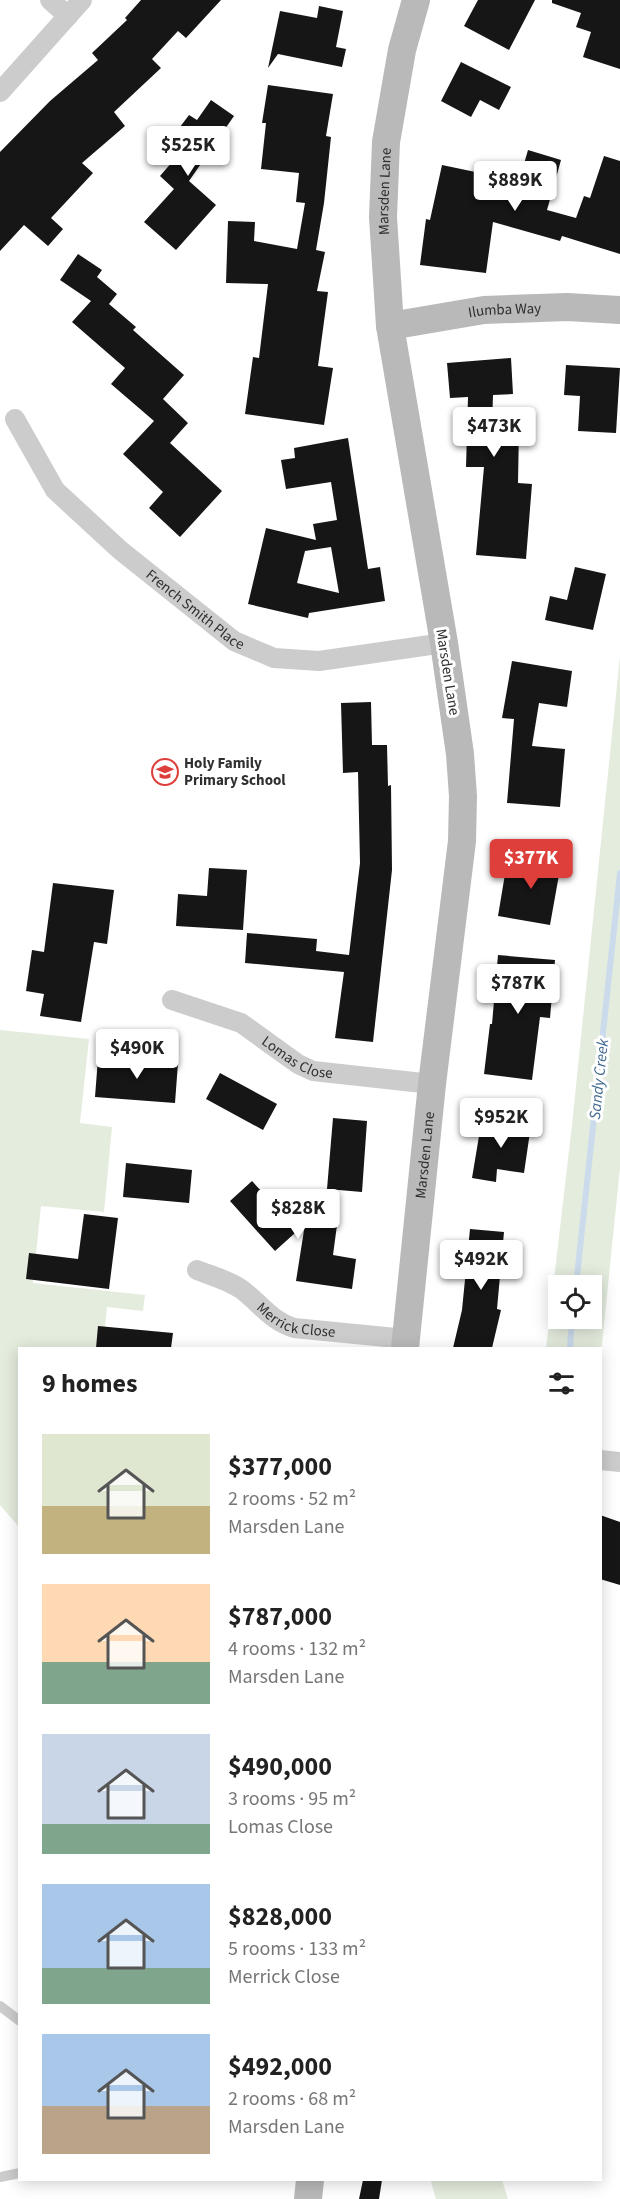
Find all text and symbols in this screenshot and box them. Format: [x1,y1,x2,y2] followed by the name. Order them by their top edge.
[146,126,230,177] pin: $525K
[161,131,215,159] text: $525K
[373,147,397,236] street label: Marsden Lane
[473,161,557,212] pin: $889K
[488,166,542,194] text: $889K
[467,298,542,324] street label: Ilumba Way
[452,407,536,458] pin: $473K
[467,412,521,440] text: $473K
[141,565,247,655] street label: French Smith Place
[430,627,465,717] street label: Marsden Lane
[184,753,286,791] place label: Holy Family Primary School
[150,757,180,787] school or university icon: Holy Family Primary School
[489,839,573,890] pin: $377K
[504,844,558,872] text: $377K
[476,964,560,1015] pin: $787K
[491,969,545,997] text: $787K
[95,1029,179,1080] pin: $490K
[257,1031,334,1084] street label: Lomas Close
[110,1034,164,1062] text: $490K
[584,1037,614,1121] water label: Sandy Creek
[459,1098,543,1149] pin: $952K
[474,1103,528,1131] text: $952K
[410,1110,440,1200] street label: Marsden Lane
[256,1189,340,1240] pin: $828K
[271,1194,325,1222] text: $828K
[439,1240,523,1291] pin: $492K
[454,1245,508,1273] text: $492K
[548,1275,602,1329] map controls
[548,1275,602,1329] button: locate
[252,1297,336,1343] street label: Merrick Close
[42,1365,137,1402] text: 9 homes
[545,1367,578,1400] icon: filters
[228,1448,332,1485] text: $377,000
[90,1458,162,1530] icon: home
[228,1485,356,1513] text: 2 rooms · 52 m²
[228,1513,345,1541] text: Marsden Lane
[228,1598,332,1635] text: $787,000
[90,1608,162,1680] icon: home
[228,1635,366,1663] text: 4 rooms · 132 m²
[228,1663,345,1691] text: Marsden Lane
[228,1748,332,1785] text: $490,000
[90,1758,162,1830] icon: home
[228,1785,356,1813] text: 3 rooms · 95 m²
[228,1813,333,1841] text: Lomas Close
[228,1898,332,1935] text: $828,000
[90,1908,162,1980] icon: home
[228,1935,366,1963] text: 5 rooms · 133 m²
[228,1963,340,1991] text: Merrick Close
[228,2048,332,2085] text: $492,000
[90,2058,162,2130] icon: home
[228,2085,356,2113] text: 2 rooms · 68 m²
[228,2113,345,2141] text: Marsden Lane

